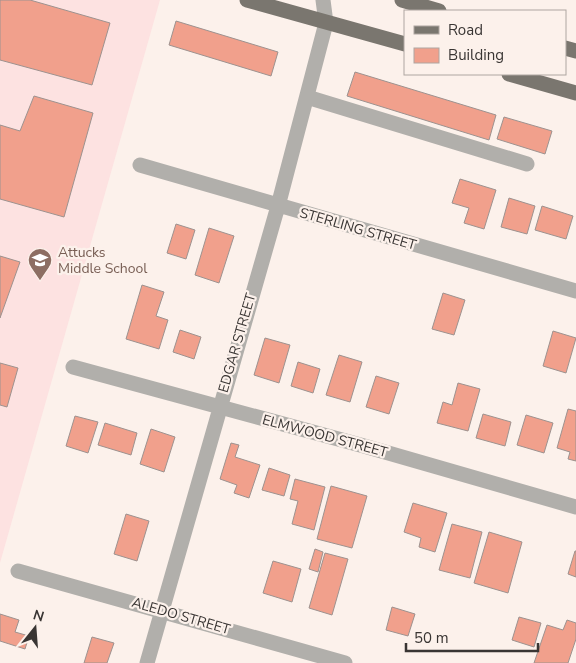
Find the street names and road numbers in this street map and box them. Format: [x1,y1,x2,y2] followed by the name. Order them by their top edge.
[297,203,419,255] street label: STERLING STREET
[214,290,260,395] street label: EDGAR STREET
[260,410,390,462] street label: ELMWOOD STREET
[130,593,233,639] street label: ALEDO STREET

